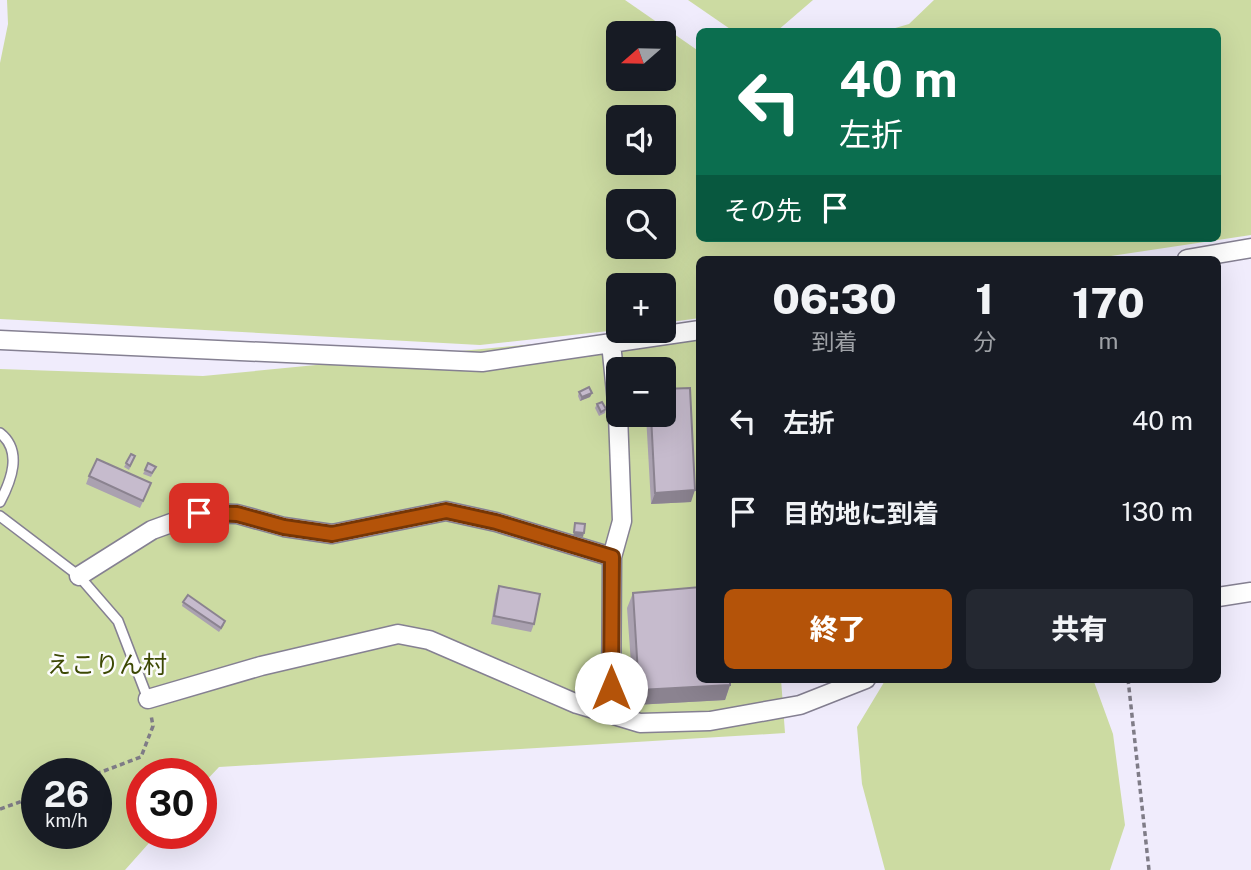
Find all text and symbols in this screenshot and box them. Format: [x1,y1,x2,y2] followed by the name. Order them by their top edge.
[606,21,676,91] north arrow
[606,21,676,427] map controls
[839,50,958,108] text: 40 m
[724,56,815,147] icon: left
[606,105,676,175] button: sound
[839,116,903,153] text: 左折
[606,189,676,259] button: search
[816,189,854,227] icon: arrive
[724,195,802,226] text: その先
[606,273,676,343] button: +
[772,274,897,323] text: 06:30
[975,274,994,323] text: 1
[1072,278,1145,327] text: 170
[1098,327,1118,354] text: m
[811,328,857,355] text: 到着
[973,328,996,355] text: 分
[606,357,676,427] button: −
[724,402,762,440] icon: left
[1132,405,1193,436] text: 40 m
[783,407,835,438] text: 左折
[169,483,229,543] pin
[724,493,762,531] icon: arrive
[180,494,218,532] icon: arrive
[1121,496,1193,527] text: 130 m
[783,498,939,529] text: 目的地に到着
[724,589,952,669] button: 終了
[966,589,1193,669] button: 共有
[47,650,167,678] park label: えこりん村
[574,651,648,725] position arrow
[126,758,217,849] speed limit sign: 30
[44,774,89,815] text: 26
[45,810,88,831] text: km/h

